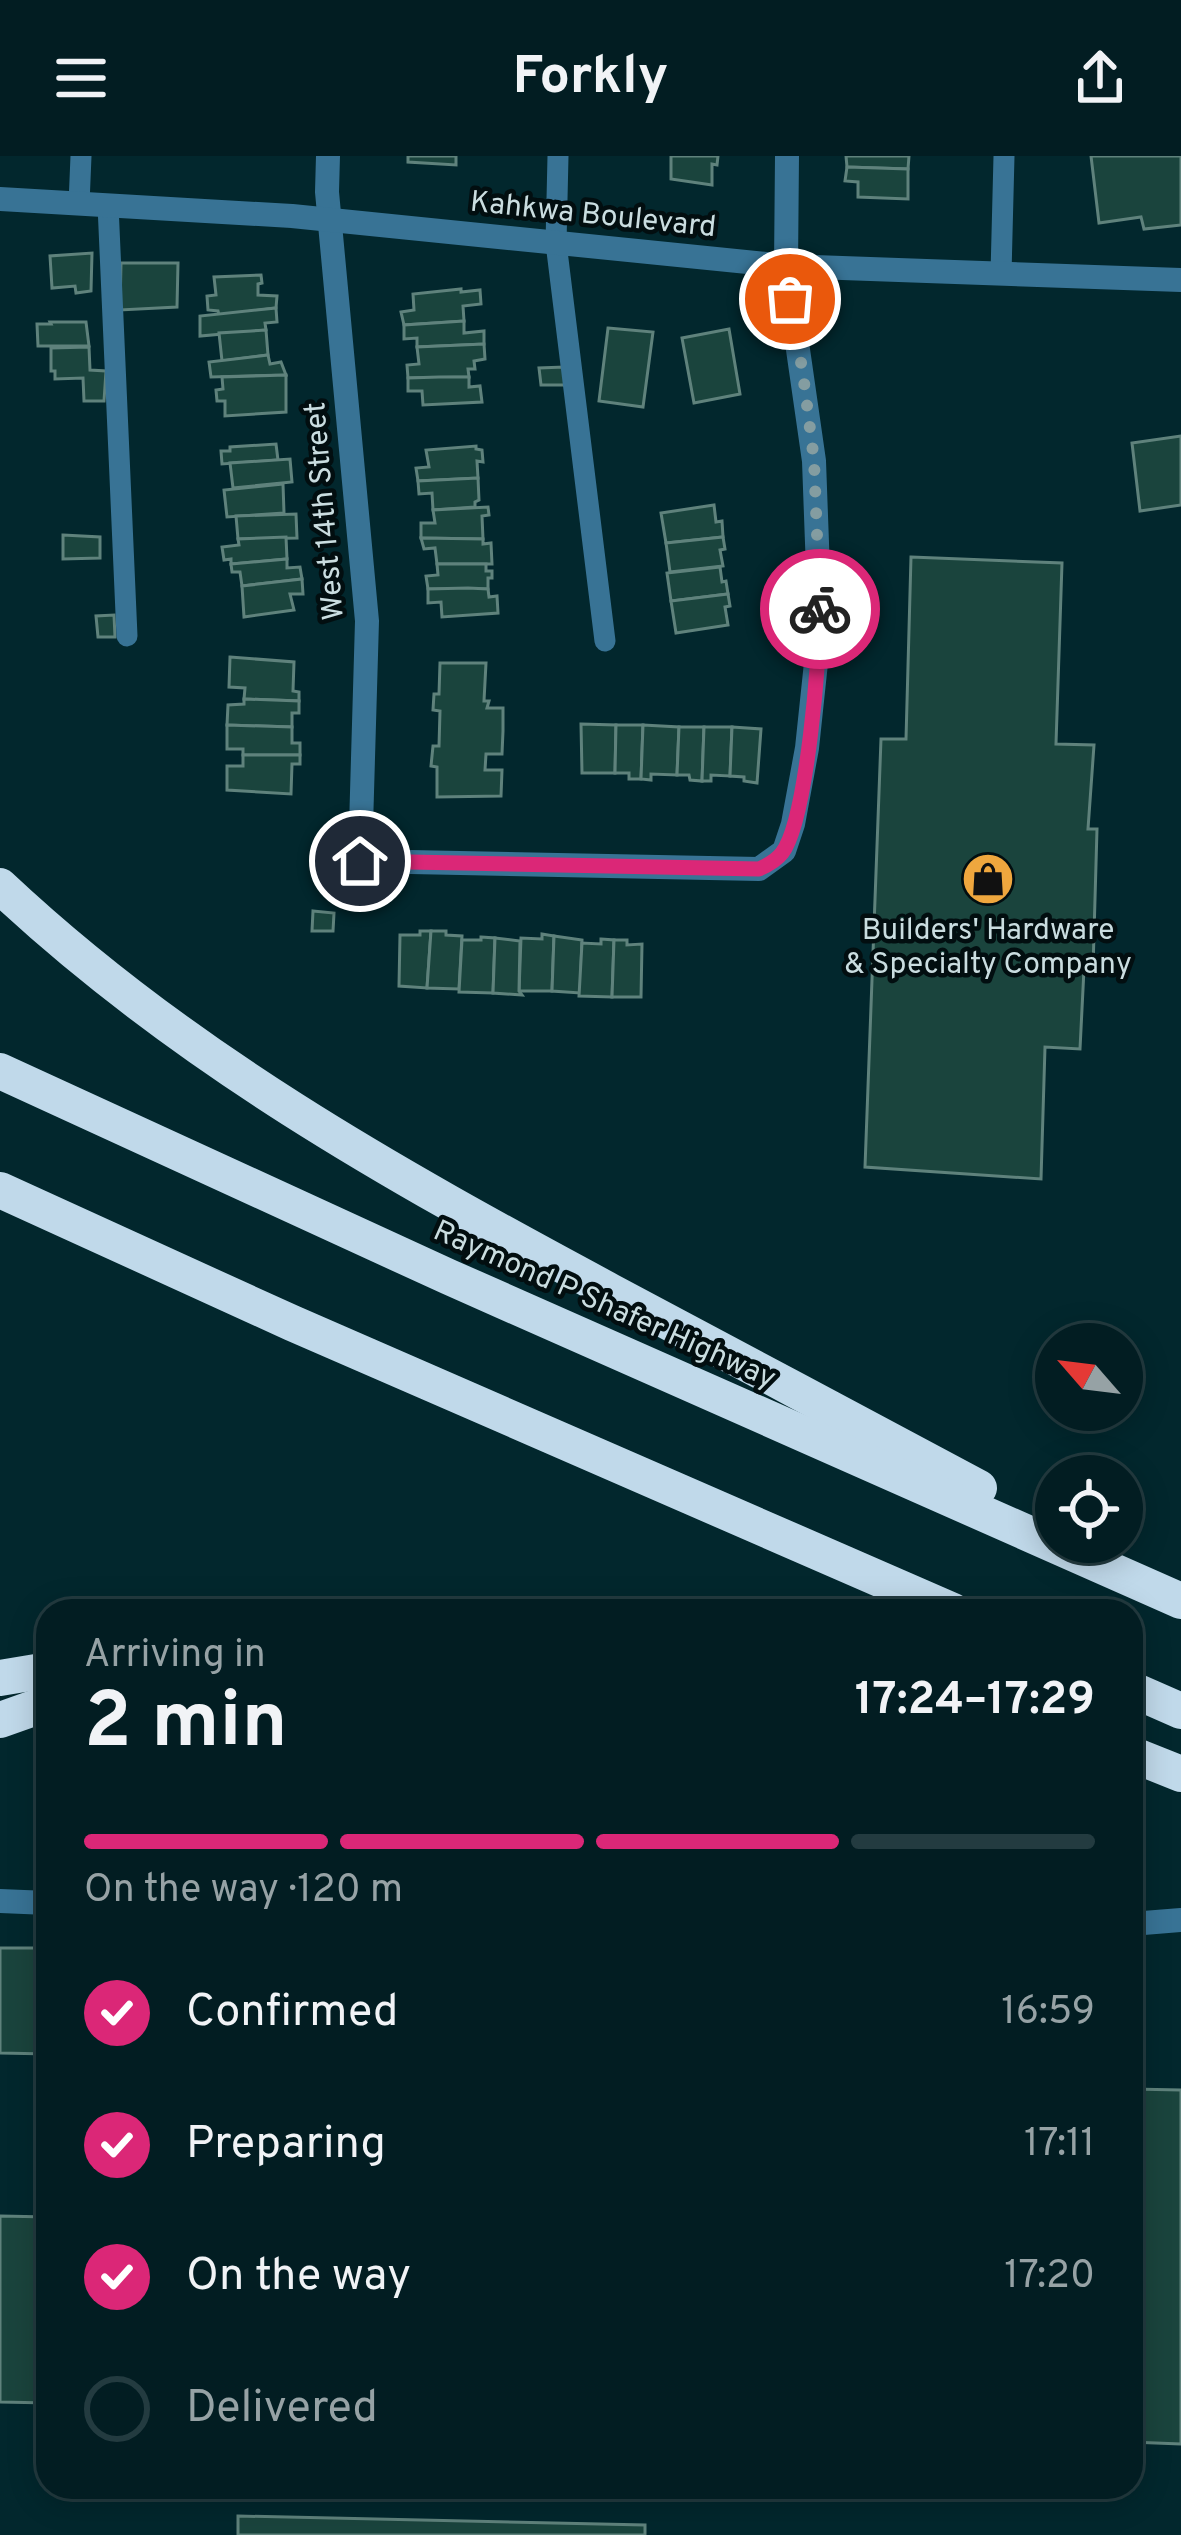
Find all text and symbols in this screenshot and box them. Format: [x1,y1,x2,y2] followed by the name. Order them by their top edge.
[513,44,668,113] text: Forkly
[48,45,114,111] icon: menu
[1067,45,1133,111] icon: share
[468,185,718,247] street label: Kahkwa Boulevard
[739,248,841,350] pin
[757,266,823,332] icon: bag
[298,400,354,622] street label: West 14th Street
[760,549,880,669] courier
[787,576,853,642] icon: bike
[309,810,411,912] pin
[327,828,393,894] icon: home
[960,851,1016,907] shop icon: Builders' Hardware & Specialty Company
[844,913,1132,984] place label: Builders' Hardware & Specialty Company
[427,1214,781,1398] street label: Raymond P Shafer Highway
[1035,1323,1143,1431] north arrow
[1035,1323,1143,1563] map controls
[1035,1455,1143,1563] button: locate
[84,1632,266,1681] text: Arriving in
[855,1673,1095,1730] text: 17:24–17:29
[84,1676,288,1775] text: 2 min
[84,1867,403,1916] text: On the way · 120 m
[84,1980,150,2046] icon: check
[186,1985,398,2042] text: Confirmed
[1001,1989,1095,2038] text: 16:59
[84,2112,150,2178] icon: check
[186,2117,386,2174] text: Preparing
[1024,2121,1095,2170] text: 17:11
[84,2244,150,2310] icon: check
[186,2249,411,2306] text: On the way
[1004,2253,1095,2302] text: 17:20
[186,2381,378,2438] text: Delivered

